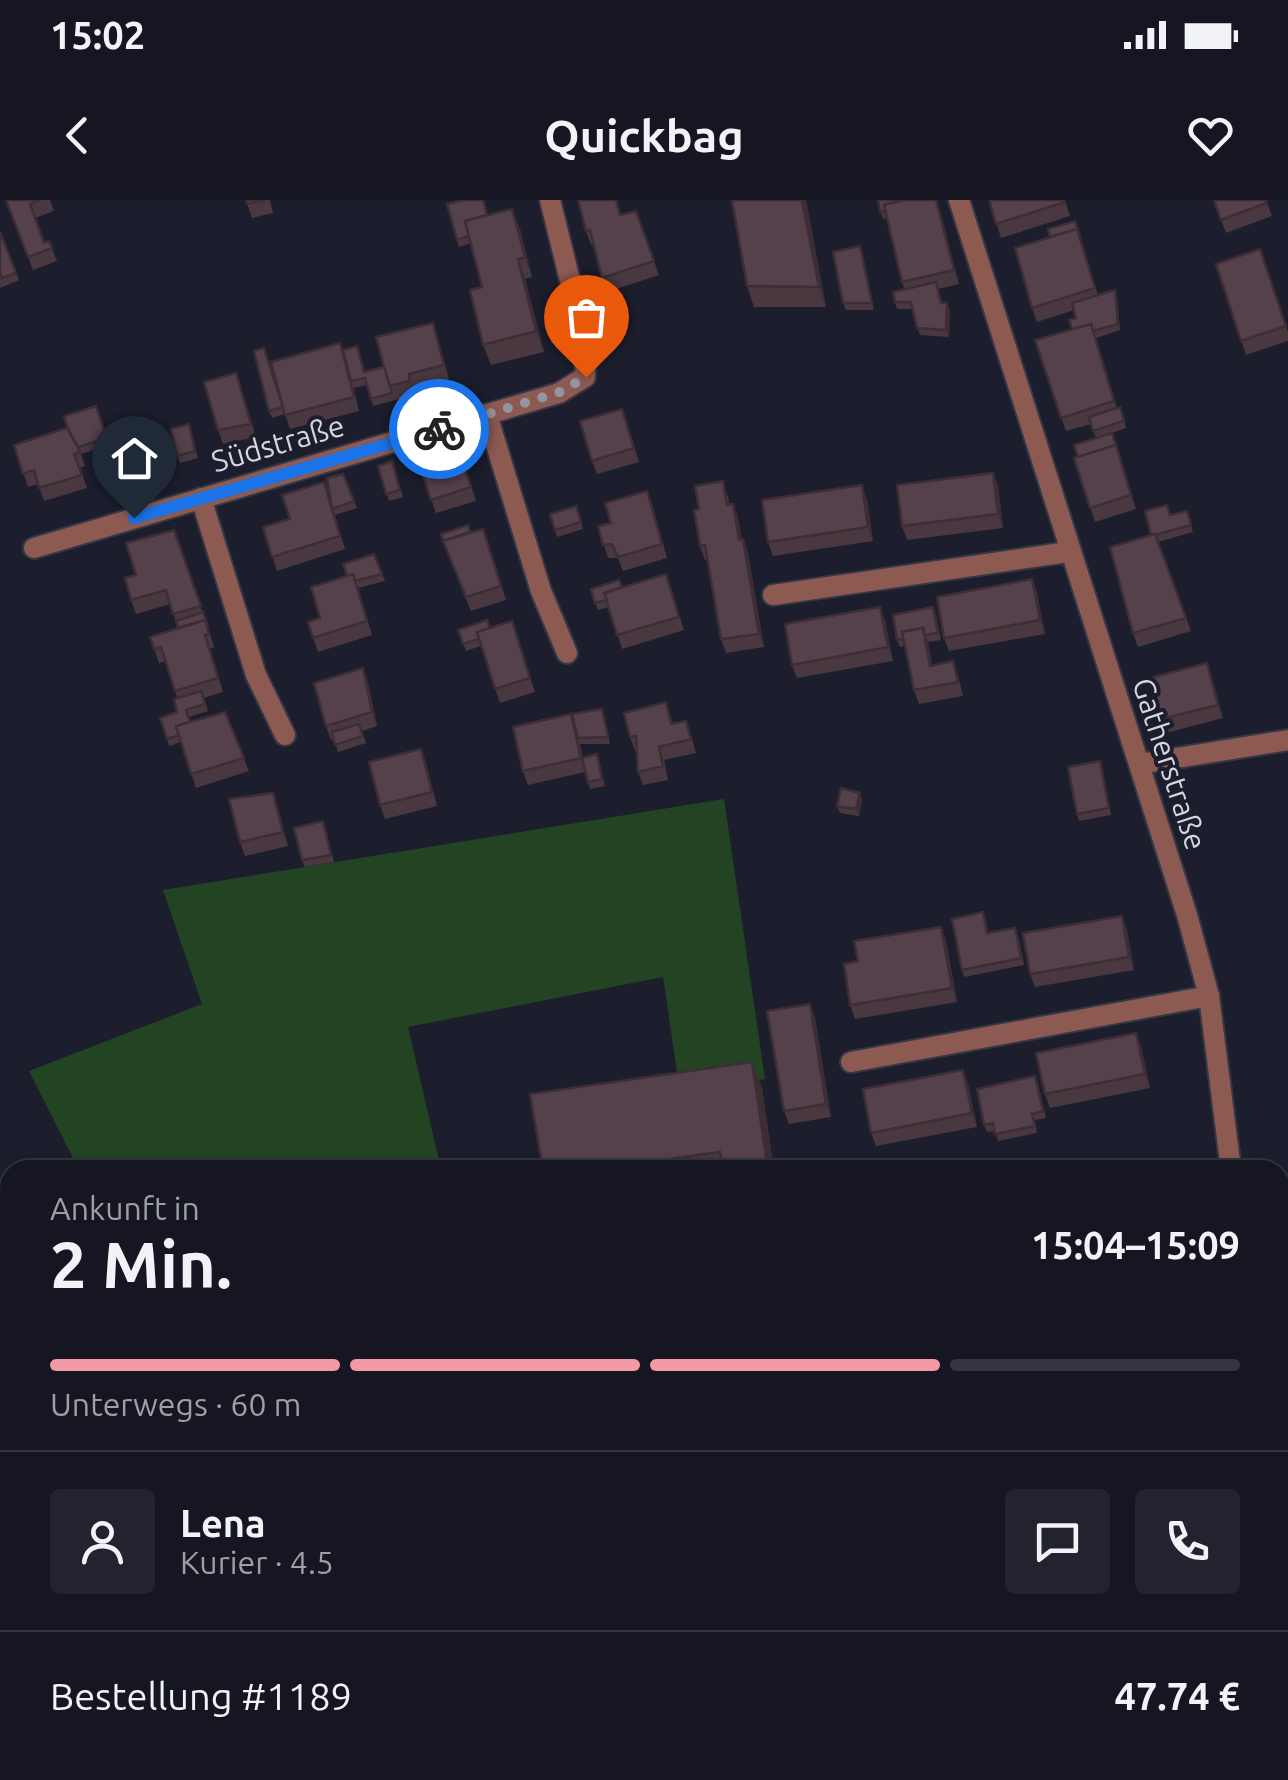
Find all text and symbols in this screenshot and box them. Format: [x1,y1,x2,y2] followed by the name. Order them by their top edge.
[50,14,145,56] text: 15:02
[50,108,105,163] icon: back
[1183,108,1238,163] icon: heart
[544,110,744,161] text: Quickbag
[544,275,629,378] pin
[559,290,614,345] icon: bag
[389,379,489,479] courier
[412,402,467,457] icon: bike
[207,408,348,478] street label: Südstraße
[92,416,177,519] pin
[107,431,162,486] icon: home
[1126,674,1214,854] street label: Gatherstraße
[50,1190,200,1226] text: Ankunft in
[1031,1224,1240,1266] text: 15:04–15:09
[50,1227,232,1300] text: 2 Min.
[50,1386,301,1422] text: Unterwegs · 60 m
[50,1489,155,1594] button: person
[1005,1489,1110,1594] button: chat
[1135,1489,1240,1594] button: phone
[180,1502,266,1544] text: Lena
[180,1544,334,1580] text: Kurier · 4.5
[50,1675,352,1717] text: Bestellung #1189
[1114,1675,1240,1717] text: 47.74 €

